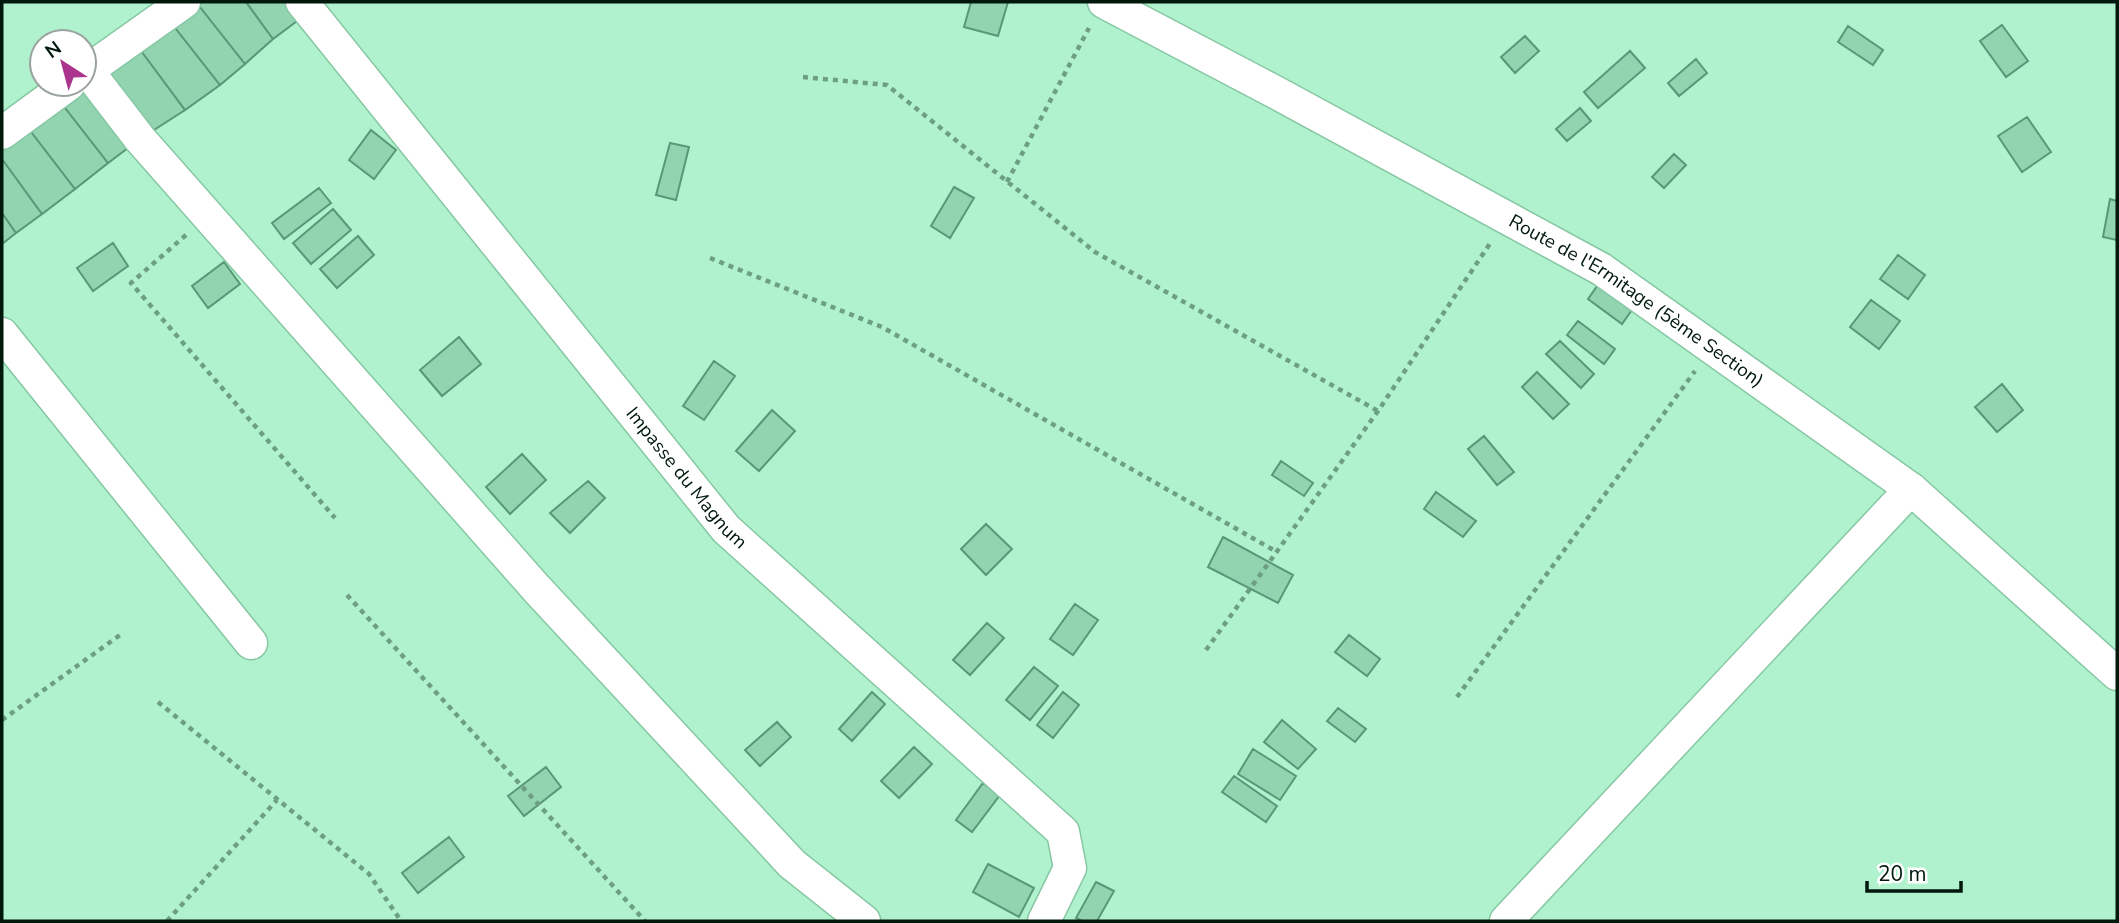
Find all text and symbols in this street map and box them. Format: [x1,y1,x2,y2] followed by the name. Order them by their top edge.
[28,28,98,98] north arrow
[40,35,67,65] text: N
[1504,208,1769,393] street label: Route de l'Ermitage (5ème Section)
[620,402,753,555] street label: Impasse du Magnum
[1867,850,1962,894] scale bar
[1878,860,1927,888] text: 20 m

